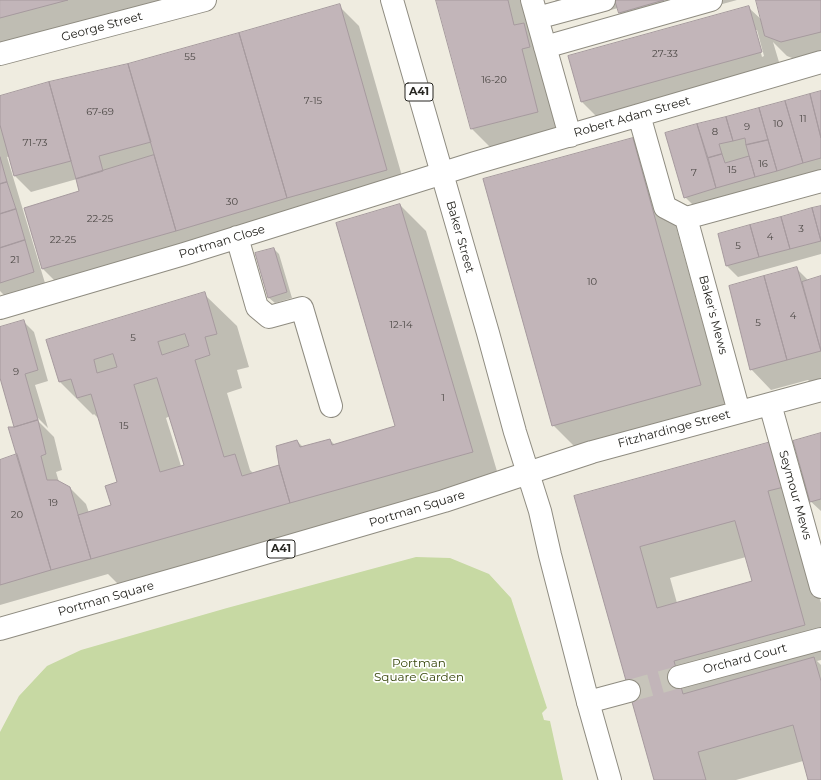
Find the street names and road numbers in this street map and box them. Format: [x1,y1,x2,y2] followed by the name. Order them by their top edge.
[60,9,144,45] street label: George Street
[405,83,433,101] road number: A41
[572,93,692,141] street label: Robert Adam Street
[443,199,477,275] street label: Baker Street
[177,222,267,262] street label: Portman Close
[696,274,730,356] street label: Baker's Mews
[616,407,732,451] street label: Fitzhardinge Street
[775,449,815,541] street label: Seymour Mews
[367,488,467,530] street label: Portman Square
[267,540,295,558] road number: A41
[56,578,156,620] street label: Portman Square
[702,641,788,677] street label: Orchard Court

